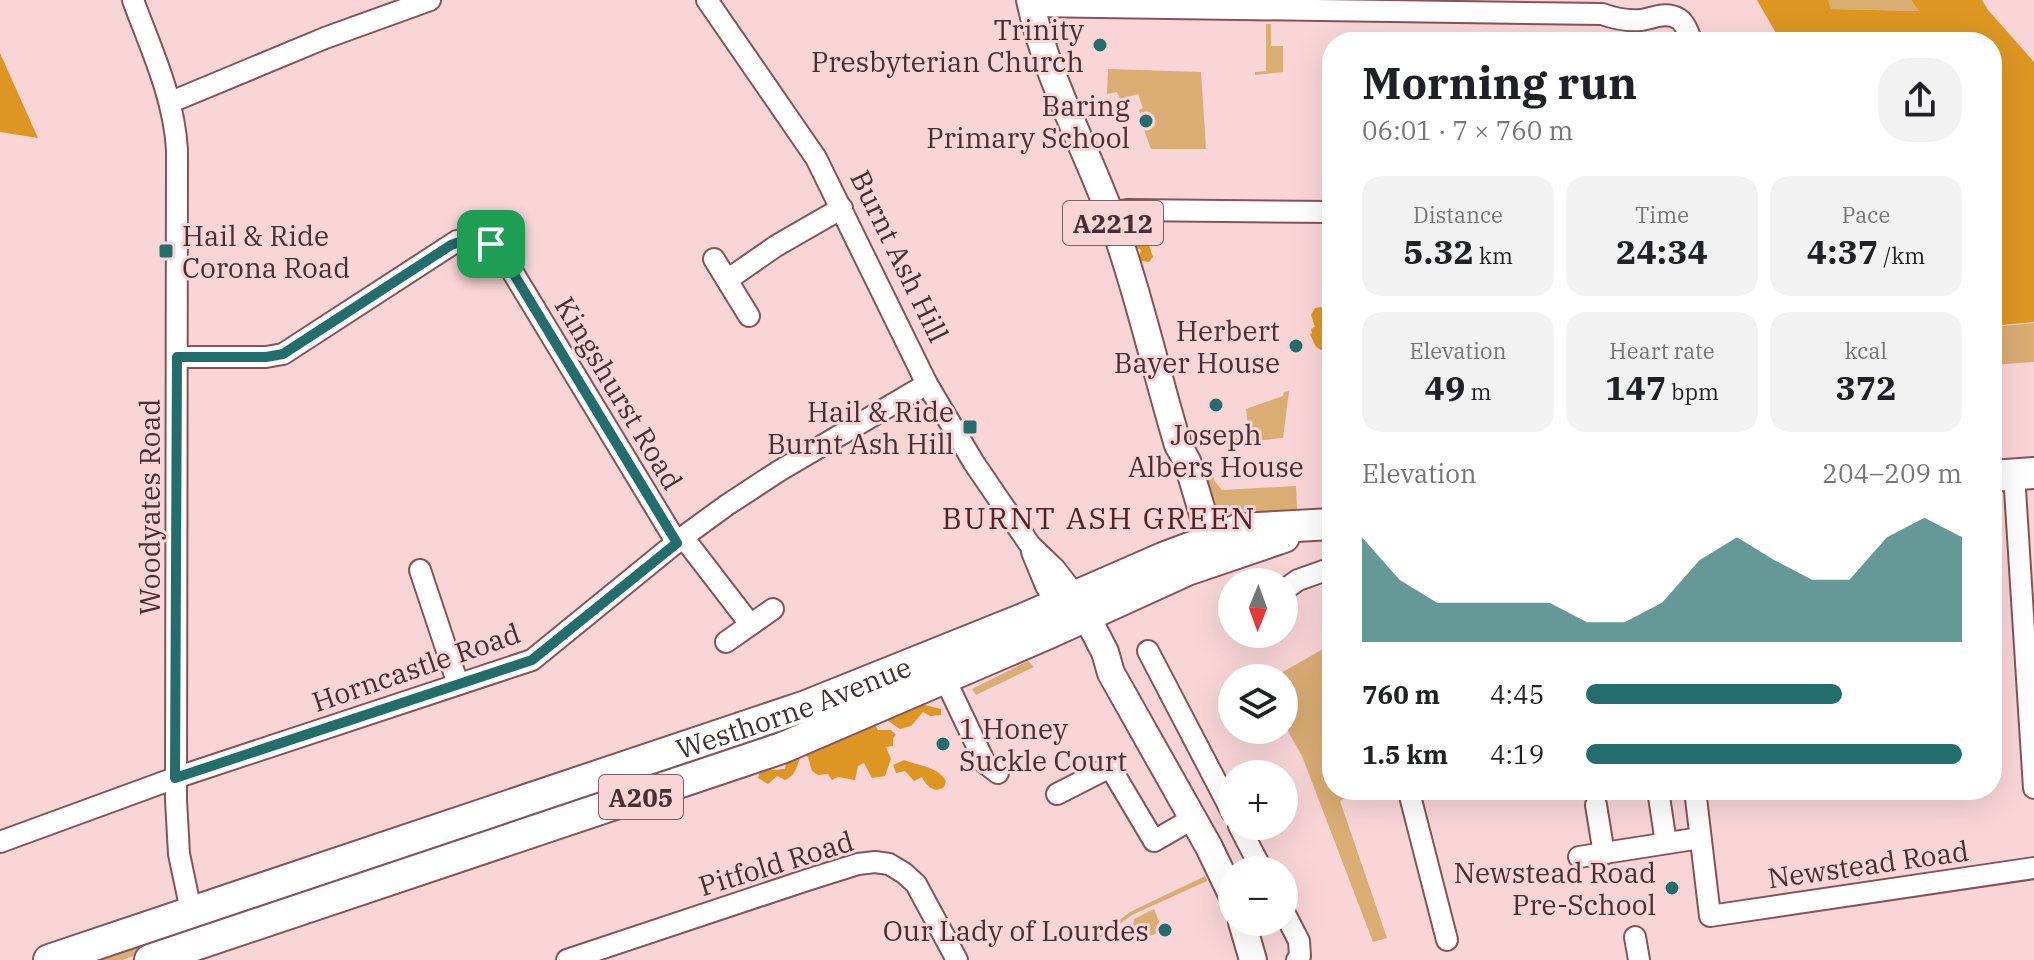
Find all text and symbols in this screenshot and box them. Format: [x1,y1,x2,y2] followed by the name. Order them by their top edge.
[811,11,1084,80] place label: Trinity Presbyterian Church
[1091,36,1109,54] marker: Trinity Presbyterian Church
[1362,54,1637,111] text: Morning run
[1878,58,1962,142] button: share
[926,87,1130,156] place label: Baring Primary School
[1137,112,1155,130] marker: Baring Primary School
[1362,113,1573,147] text: 06:01 · 7 × 760 m
[842,164,958,348] street label: Burnt Ash Hill
[1413,200,1503,229] text: Distance
[1635,200,1689,229] text: Time
[1842,200,1890,229] text: Pace
[1063,201,1163,245] road number: A2212
[457,210,525,278] pin
[182,217,350,286] place label: Hail & Ride Corona Road
[469,222,513,266] icon: arrive
[1403,229,1474,273] text: 5.32
[1616,229,1708,273] text: 24:34
[1807,229,1878,273] text: 4:37
[1474,241,1513,270] text: km
[1878,241,1925,270] text: /km
[157,242,175,260] marker: Hail & Ride Corona Road
[547,290,691,496] street label: Kingshurst Road
[1114,312,1280,381] place label: Herbert Bayer House
[1410,336,1506,365] text: Elevation
[1609,336,1715,365] text: Heart rate
[1845,336,1887,365] text: kcal
[1287,337,1305,355] marker: Herbert Bayer House
[1425,365,1465,409] text: 49
[1605,365,1666,409] text: 147
[1835,365,1897,409] text: 372
[1465,377,1491,406] text: m
[1666,377,1719,406] text: bpm
[767,393,954,462] place label: Hail & Ride Burnt Ash Hill
[1207,396,1225,414] marker: Joseph Albers House
[131,399,168,615] street label: Woodyates Road
[1128,416,1304,485] place label: Joseph Albers House
[961,418,979,436] marker: Hail & Ride Burnt Ash Hill
[1362,456,1477,490] text: Elevation
[1822,456,1962,490] text: 204–209 m
[942,498,1256,537] district label: BURNT ASH GREEN
[1218,568,1298,648] north arrow
[1218,568,1298,936] map controls
[307,614,525,720] street label: Horncastle Road
[671,647,916,767] street label: Westhorne Avenue
[1218,664,1298,744] button: layers
[1362,677,1440,711] text: 760 m
[1490,677,1544,711] text: 4:45
[959,710,1127,779] place label: 1 Honey Suckle Court
[934,735,952,753] marker: 1 Honey Suckle Court
[1362,737,1448,771] text: 1.5 km
[1490,737,1544,771] text: 4:19
[1218,760,1298,840] button: +
[599,775,683,819] road number: A205
[694,822,858,904] street label: Pitfold Road
[1765,832,1971,896] street label: Newstead Road
[1453,854,1656,923] place label: Newstead Road Pre-School
[1218,856,1298,936] button: −
[1663,879,1681,897] marker: Newstead Road Pre-School
[883,912,1149,949] place label: Our Lady of Lourdes
[1156,921,1174,939] marker: Our Lady of Lourdes

